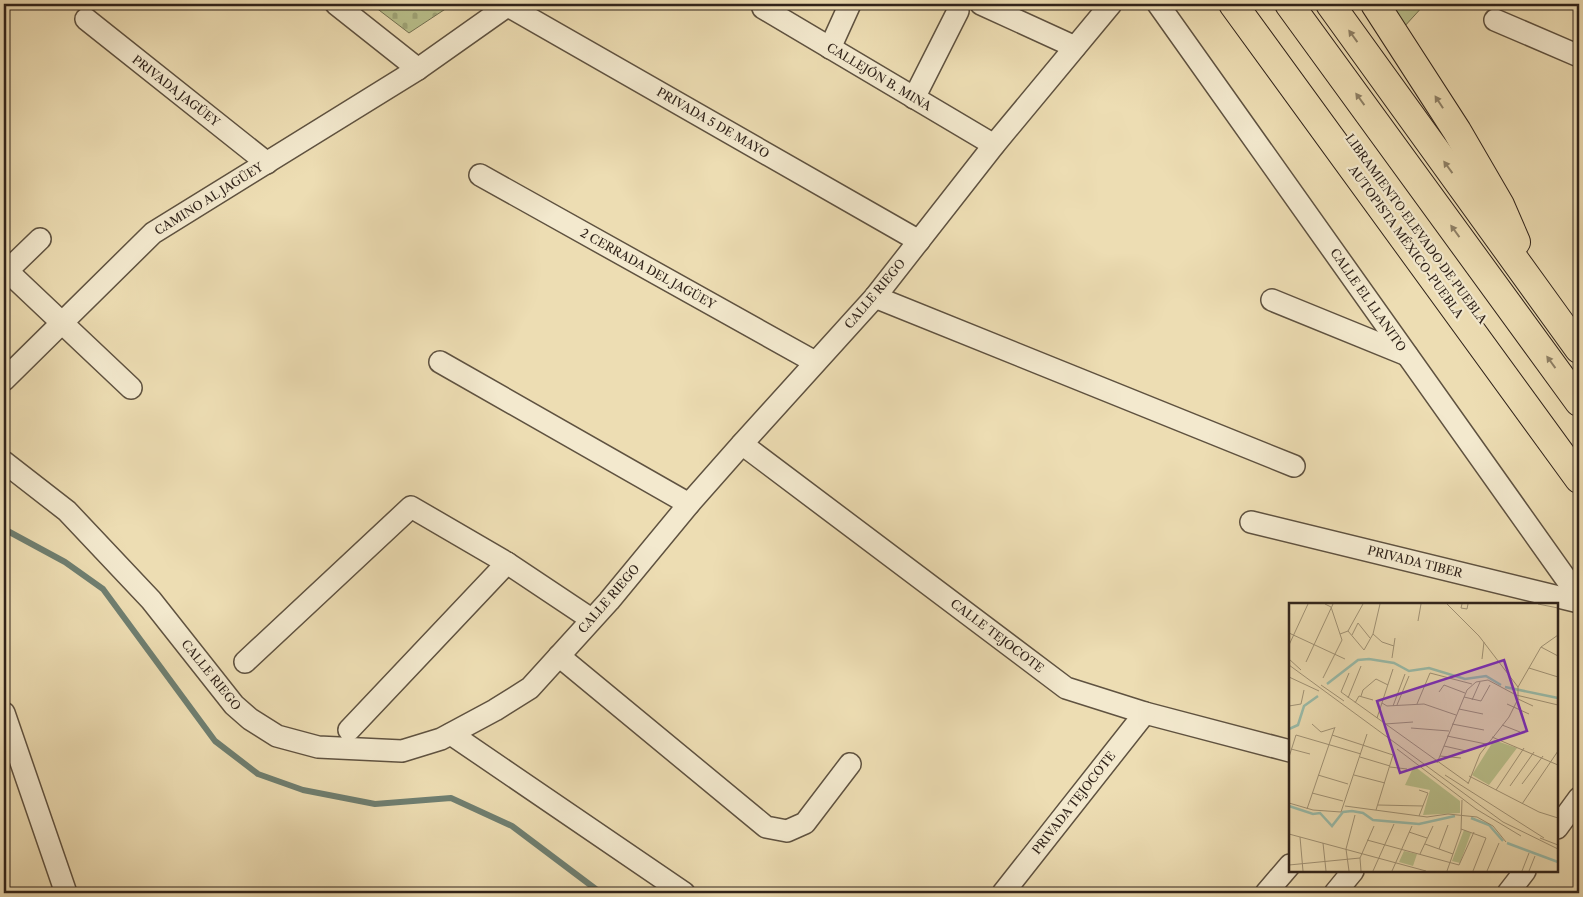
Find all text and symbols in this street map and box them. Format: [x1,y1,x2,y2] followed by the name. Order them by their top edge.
[1348,29,1358,43] one-way arrow
[824,39,936,114] street label: CALLEJÓN B. MINA
[129,51,224,130] street label: PRIVADA JAGÜEY
[654,84,772,161] street label: PRIVADA 5 DE MAYO
[1355,92,1365,106] one-way arrow
[1434,95,1443,109] one-way arrow
[1342,131,1491,327] street label: LIBRAMIENTO ELEVADO DE PUEBLA
[151,158,266,238] street label: CAMINO AL JAGÜEY
[1443,160,1453,174] one-way arrow
[1345,161,1468,322] street label: AUTOPISTA MÉXICO-PUEBLA
[578,224,719,312] street label: 2 CERRADA DEL JAGÜEY
[1450,224,1460,238] one-way arrow
[1327,245,1410,354] street label: CALLE EL LLANITO
[841,256,908,332] street label: CALLE RIEGO
[1546,356,1556,369] one-way arrow
[1366,542,1465,581] street label: PRIVADA TIBER
[575,561,643,636] street label: CALLE RIEGO
[948,596,1047,676] street label: CALLE TEJOCOTE
[1289,603,1558,872] inset map
[178,636,244,713] street label: CALLE RIEGO
[1029,748,1118,857] street label: PRIVADA TEJOCOTE

